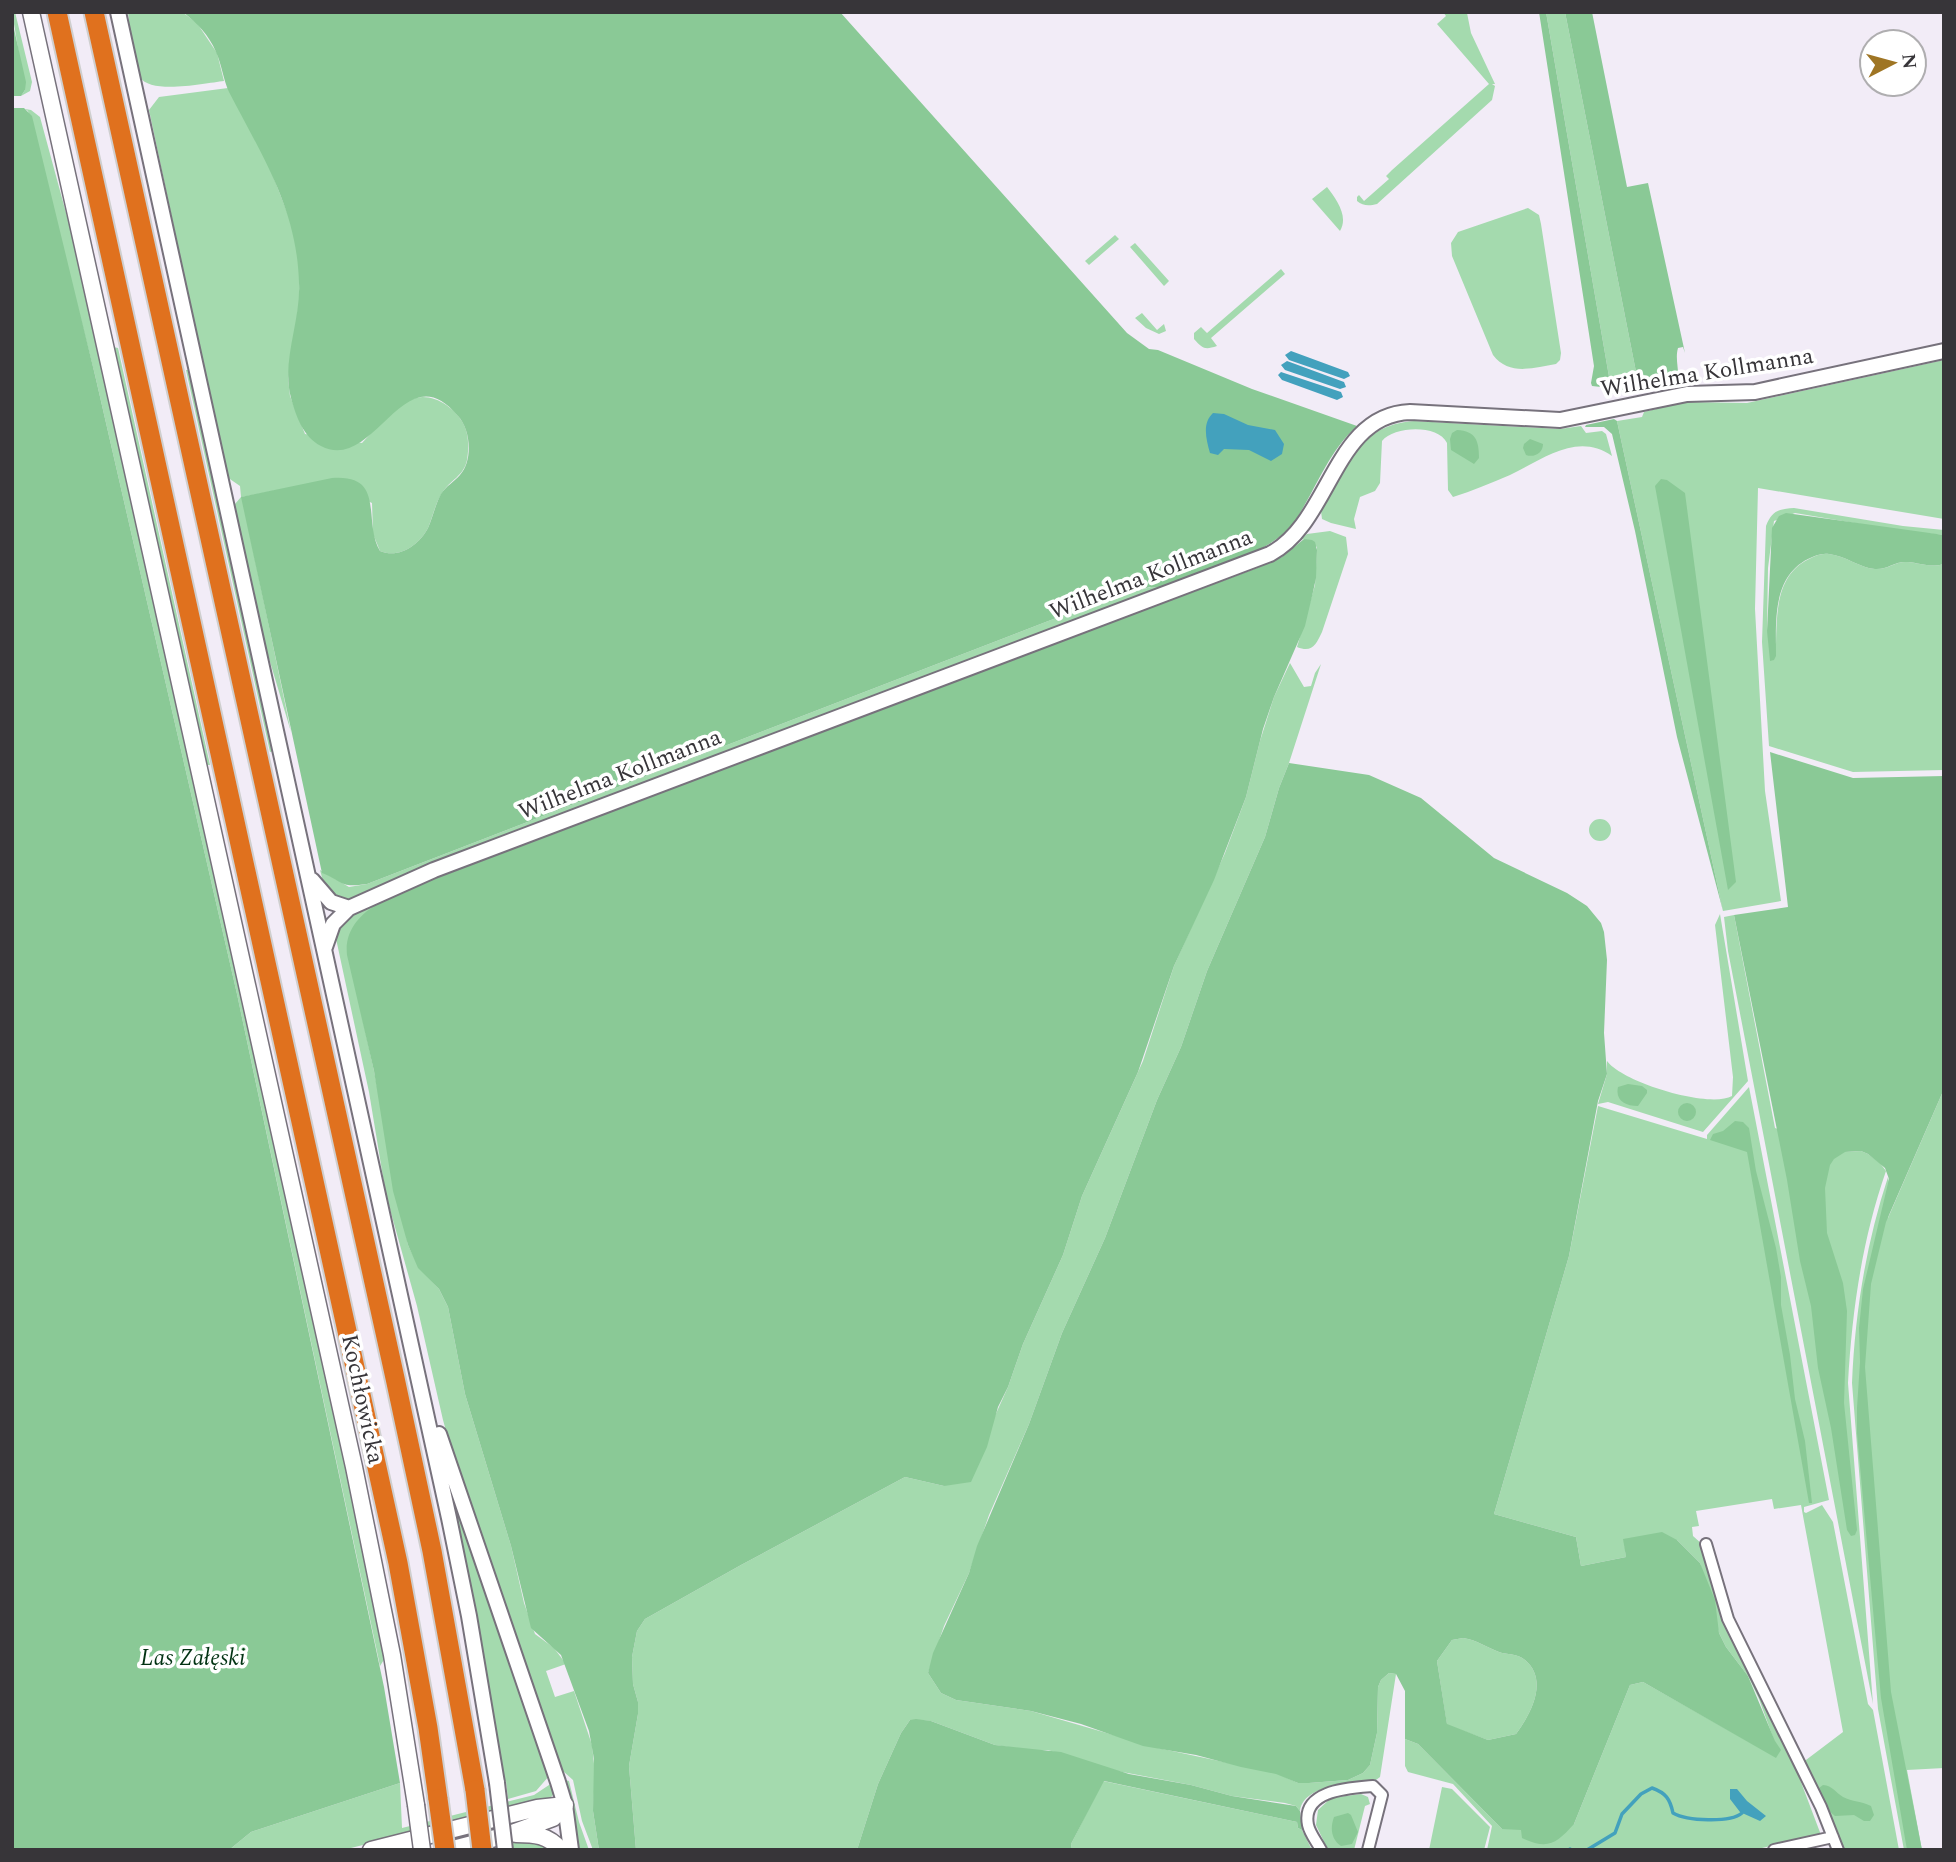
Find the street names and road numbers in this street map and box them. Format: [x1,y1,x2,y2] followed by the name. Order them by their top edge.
[1598,339,1816,407] street label: Wilhelma Kollmanna
[1044,520,1258,630] street label: Wilhelma Kollmanna
[513,720,727,830] street label: Wilhelma Kollmanna
[331,1331,393,1467] street label: Kochłowicka

